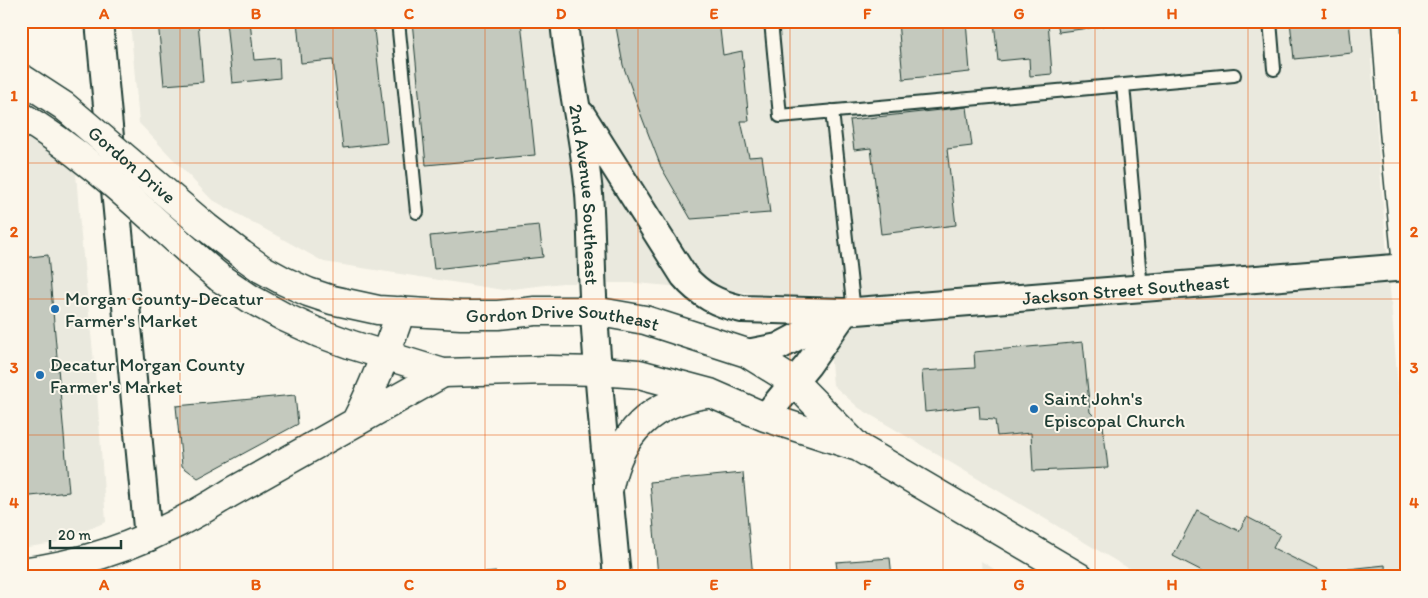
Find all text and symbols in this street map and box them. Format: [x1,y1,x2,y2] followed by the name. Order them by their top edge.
[98,4,110,23] text: A
[251,4,262,23] text: B
[404,4,415,23] text: C
[556,4,567,23] text: D
[710,4,719,23] text: E
[863,4,872,23] text: F
[1013,4,1025,23] text: G
[1166,4,1178,23] text: H
[1321,4,1327,23] text: I
[10,86,18,105] text: 1
[1410,86,1418,105] text: 1
[565,102,604,286] street label: 2nd Avenue Southeast
[84,120,181,208] street label: Gordon Drive
[10,222,19,241] text: 2
[1410,222,1419,241] text: 2
[1021,270,1230,309] street label: Jackson Street Southeast
[65,287,264,332] place label: Morgan County-Decatur Farmer's Market
[466,300,662,335] street label: Gordon Drive Southeast
[49,303,61,315] marker: Morgan County-Decatur Farmer's Market
[50,353,245,398] place label: Decatur Morgan County Farmer's Market
[10,358,19,377] text: 3
[1410,358,1419,377] text: 3
[34,369,46,381] marker: Decatur Morgan County Farmer's Market
[1044,387,1185,432] place label: Saint John's Episcopal Church
[1028,403,1040,415] marker: Saint John's Episcopal Church
[9,493,19,512] text: 4
[1409,493,1419,512] text: 4
[50,518,121,550] scale bar
[58,526,92,544] text: 20 m
[98,575,110,594] text: A
[251,575,262,594] text: B
[404,575,415,594] text: C
[556,575,567,594] text: D
[710,575,719,594] text: E
[863,575,872,594] text: F
[1013,575,1025,594] text: G
[1166,575,1178,594] text: H
[1321,575,1327,594] text: I

